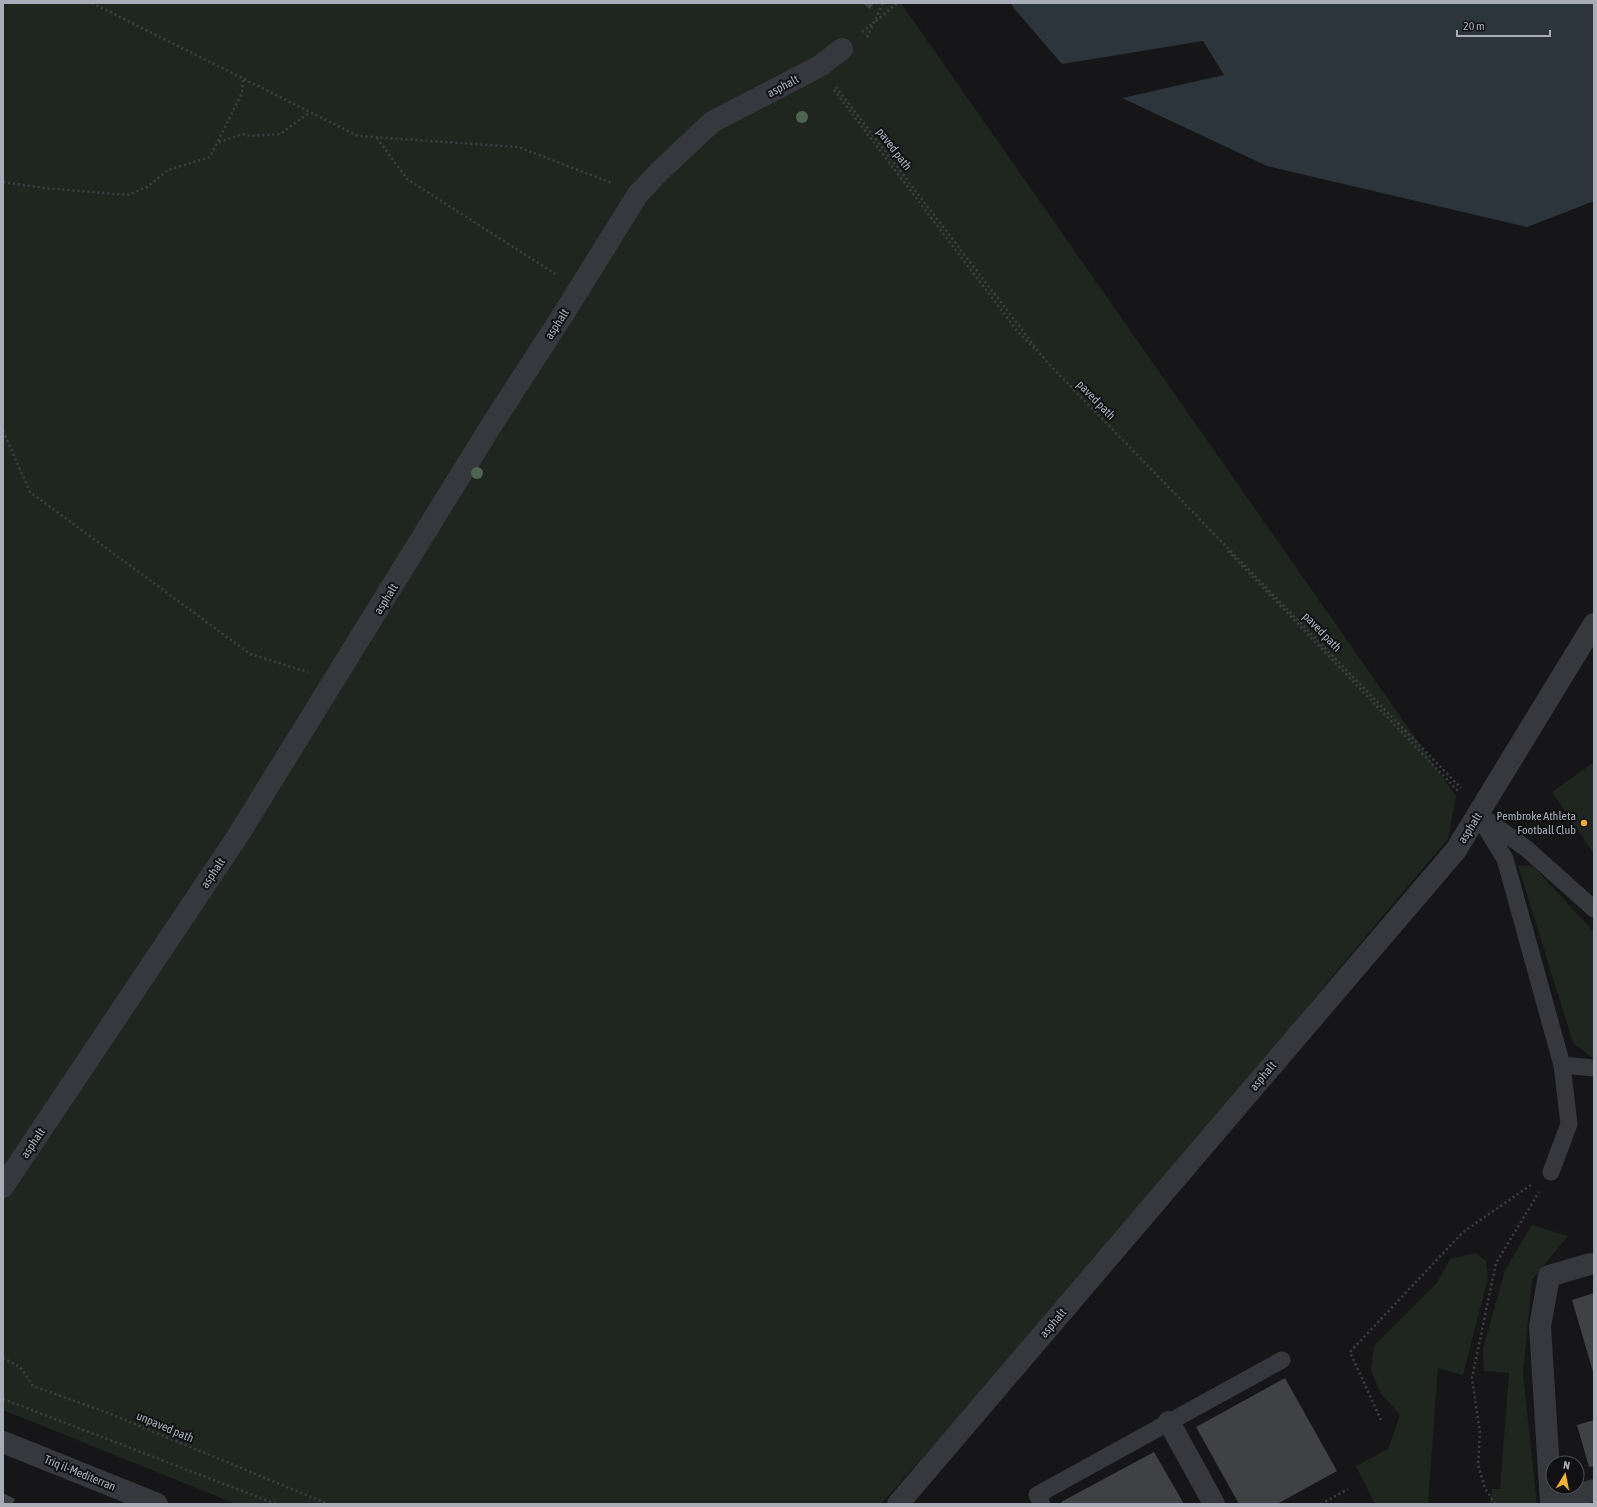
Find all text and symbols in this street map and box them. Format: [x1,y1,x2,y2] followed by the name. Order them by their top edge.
[1457,12,1550,38] scale bar
[1463,19,1485,33] text: 20 m
[765,72,802,100] street label: asphalt
[874,125,914,173] street label: paved path
[542,306,572,342] street label: asphalt
[1074,377,1118,423] street label: paved path
[371,581,401,617] street label: asphalt
[1300,609,1344,655] street label: paved path
[1496,809,1576,837] place label: Pembroke Athleta Football Club
[1455,810,1485,846] street label: asphalt
[1579,818,1589,828] marker: Pembroke Athleta Football Club
[198,855,228,891] street label: asphalt
[1247,1058,1279,1093] street label: asphalt
[18,1125,48,1161] street label: asphalt
[1037,1305,1069,1340] street label: asphalt
[134,1409,196,1445] street label: unpaved path
[42,1452,118,1494] street label: Triq il-Mediterran
[1545,1455,1585,1495] north arrow
[1562,1459,1571,1472] text: N

